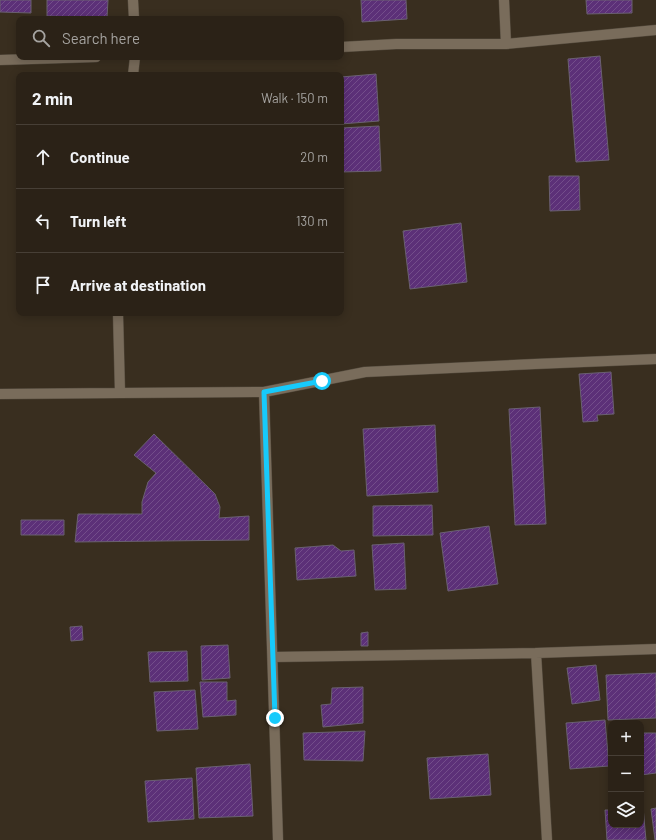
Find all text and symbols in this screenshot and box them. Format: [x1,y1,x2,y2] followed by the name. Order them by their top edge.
[16,16,344,60] search box
[30,27,52,49] icon: search
[62,29,140,47] text: Search here
[32,88,73,108] text: 2 min
[261,90,328,106] text: Walk · 150 m
[32,146,54,168] icon: ahead
[70,148,130,166] text: Continue
[300,149,328,165] text: 20 m
[32,210,54,232] icon: left
[70,212,126,230] text: Turn left
[296,213,328,229] text: 130 m
[32,274,54,296] icon: arrive
[70,276,206,294] text: Arrive at destination
[313,372,331,390] route start
[266,709,284,727] route end
[608,720,644,828] map controls
[608,720,644,756] button: +
[608,756,644,792] button: −
[608,792,644,828] button: layers

